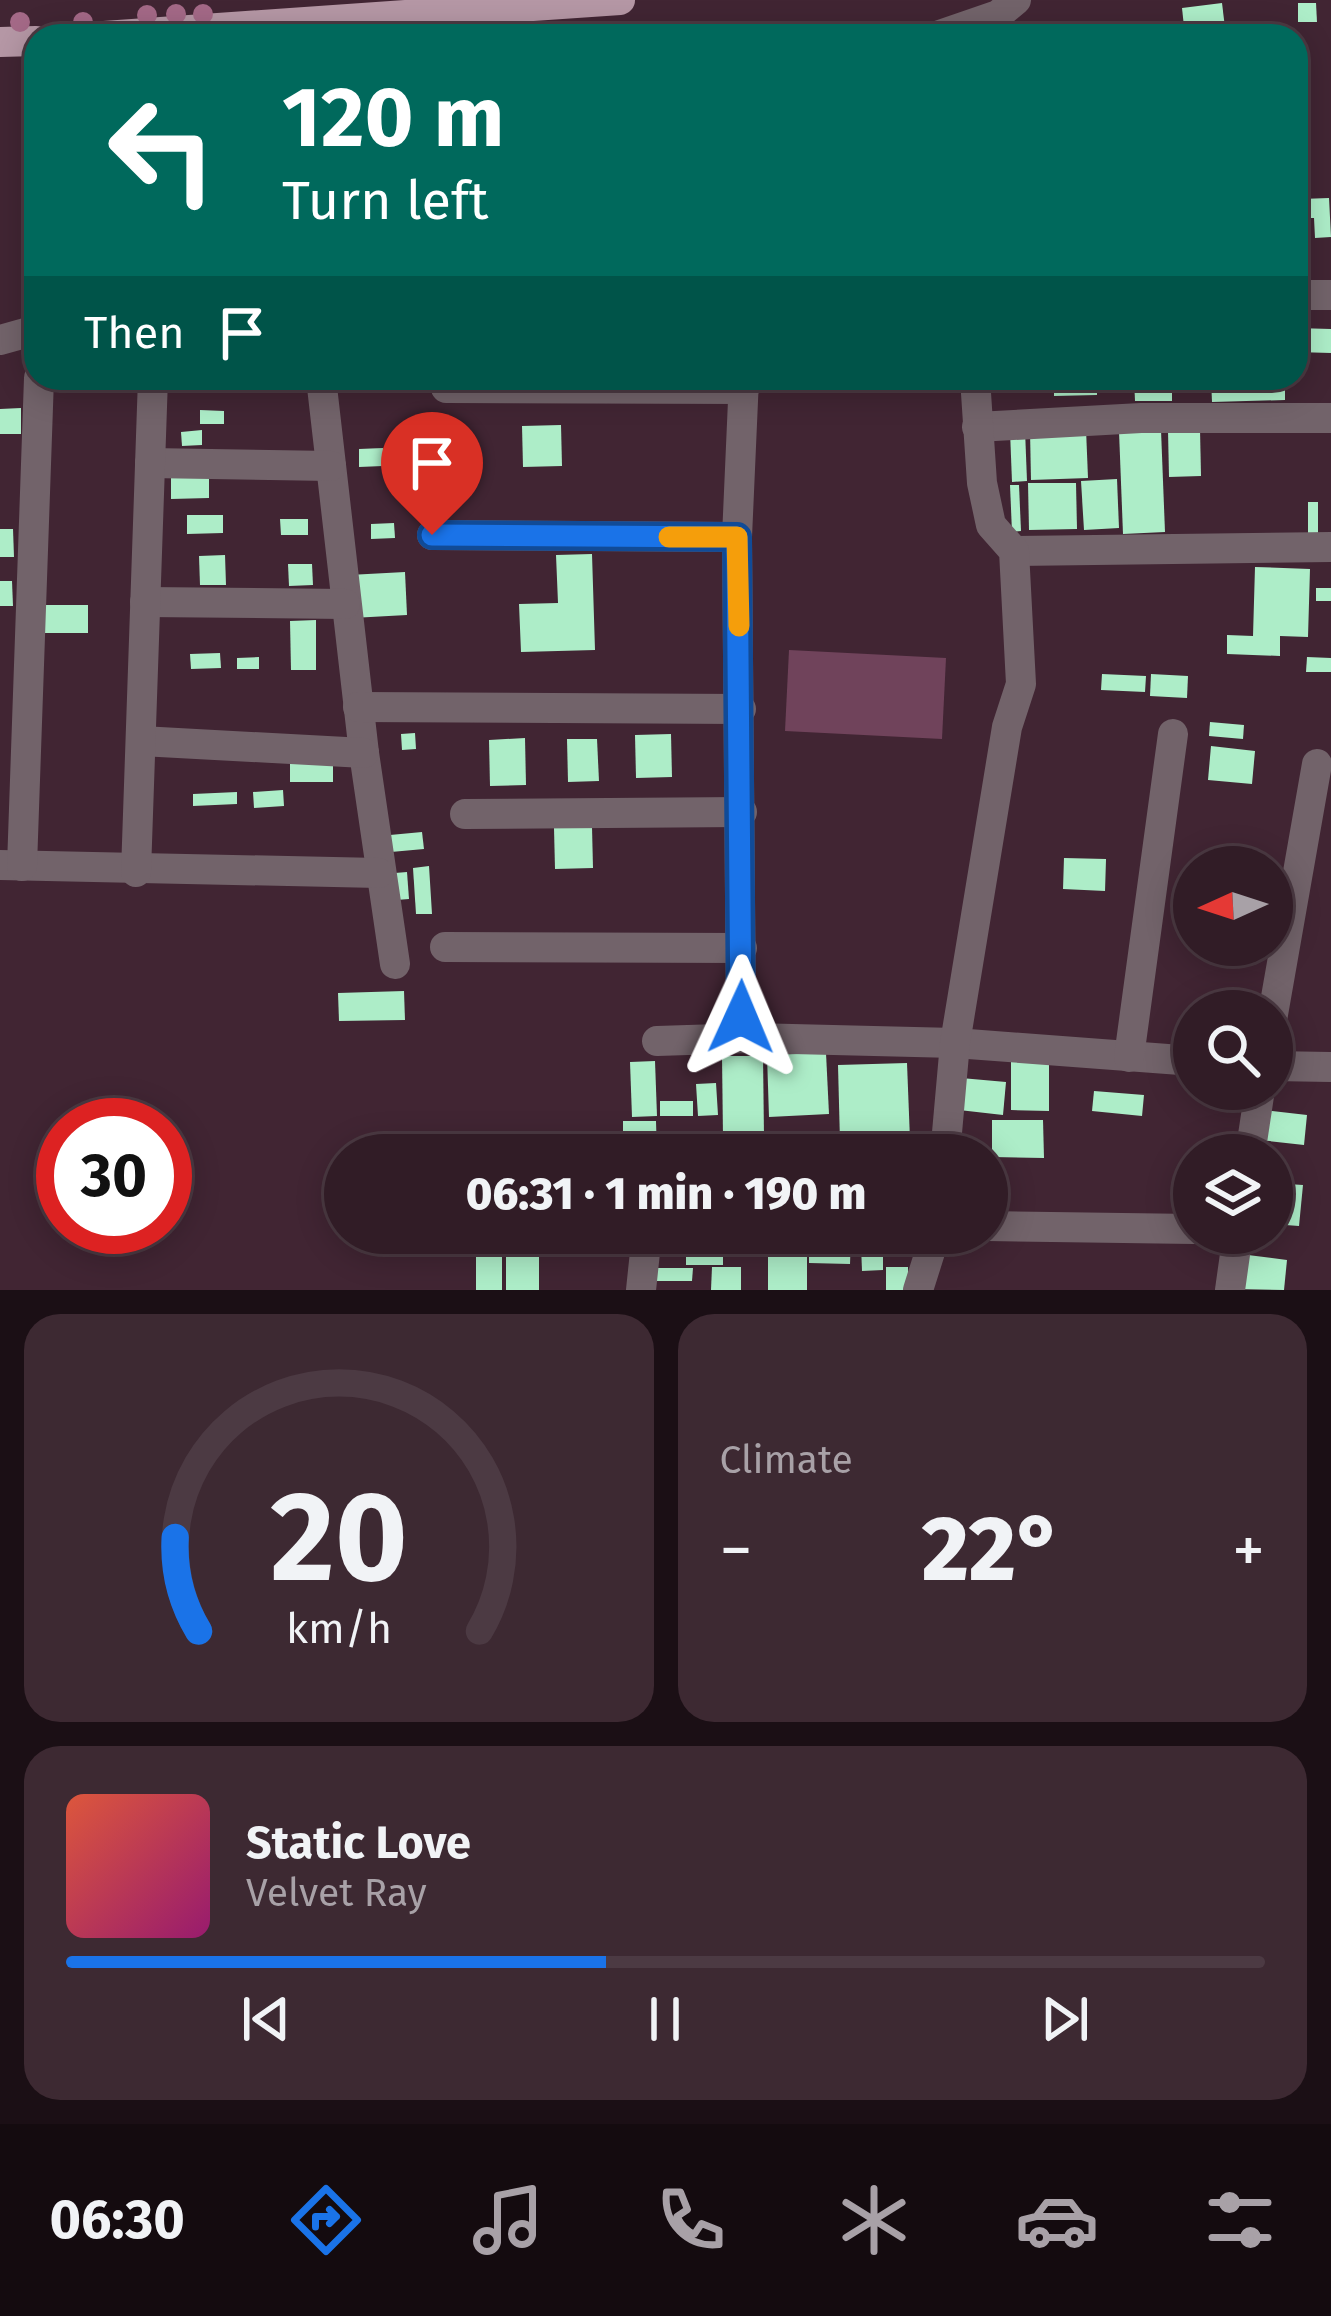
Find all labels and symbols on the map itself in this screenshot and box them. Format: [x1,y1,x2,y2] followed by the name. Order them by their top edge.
[381,412,483,535] pin
[1173,846,1293,966] north arrow
[678,954,804,1080] position arrow
[36,1098,192,1254] speed limit sign: 30

